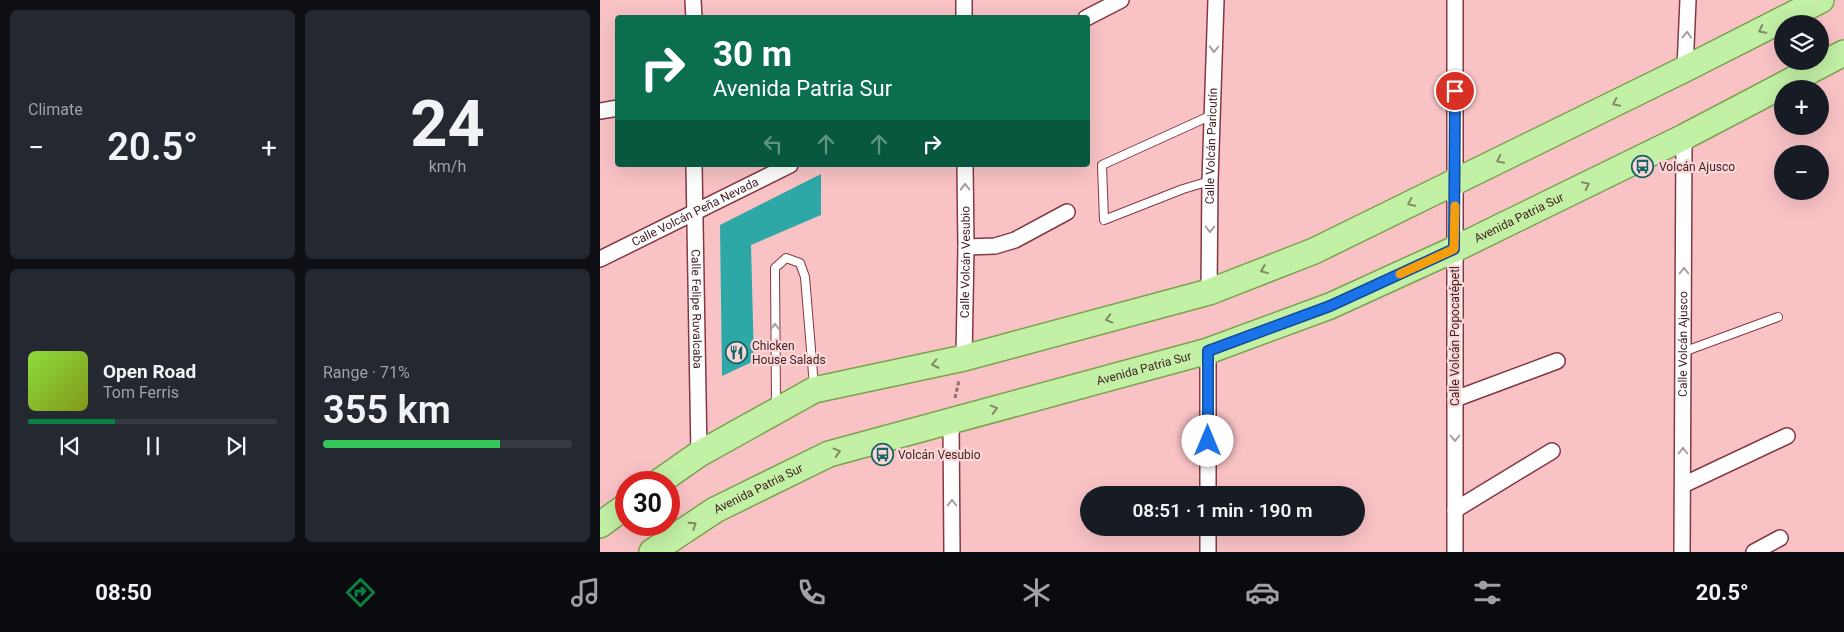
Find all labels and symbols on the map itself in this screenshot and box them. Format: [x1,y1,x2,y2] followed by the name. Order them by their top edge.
[1758,24,1767,34] one-way arrow
[1681,30,1692,38] one-way arrow
[1209,45,1219,53] one-way arrow
[1434,70,1476,112] pin
[1203,88,1220,204] street label: Calle Volcán Paricutín
[1613,97,1622,107] one-way arrow
[1497,153,1506,163] one-way arrow
[1631,155,1655,179] bus stop icon: Volcán Ajusco
[1659,160,1735,174] place label: Volcán Ajusco
[629,175,761,249] street label: Calle Volcán Peña Nevada
[1581,181,1590,191] one-way arrow
[960,182,970,190] one-way arrow
[1472,190,1566,246] street label: Avenida Patria Sur
[1408,197,1417,207] one-way arrow
[958,206,973,318] street label: Calle Volcán Vesubio
[1205,225,1215,233] one-way arrow
[688,249,705,369] street label: Calle Felipe Ruvalcaba
[1260,264,1269,275] one-way arrow
[1448,266,1462,406] street label: Calle Volcán Popocatépetl
[1678,267,1689,275] one-way arrow
[1676,291,1690,397] street label: Calle Volcán Ajusco
[1104,313,1113,324] one-way arrow
[770,323,780,330] one-way arrow
[752,339,826,367] place label: Chicken House Salads
[724,341,748,365] restaurant icon: Chicken House Salads
[1095,349,1193,388] street label: Avenida Patria Sur
[930,358,939,369] one-way arrow
[990,405,998,415] one-way arrow
[1181,414,1233,466] position arrow
[1450,434,1460,442] one-way arrow
[870,443,894,467] bus stop icon: Volcán Vesubio
[833,447,841,457] one-way arrow
[1678,447,1688,454] one-way arrow
[898,448,981,462] place label: Volcán Vesubio
[711,461,805,517] street label: Avenida Patria Sur
[615,471,680,536] speed limit sign: 30
[947,499,957,507] one-way arrow
[687,522,696,531] one-way arrow

